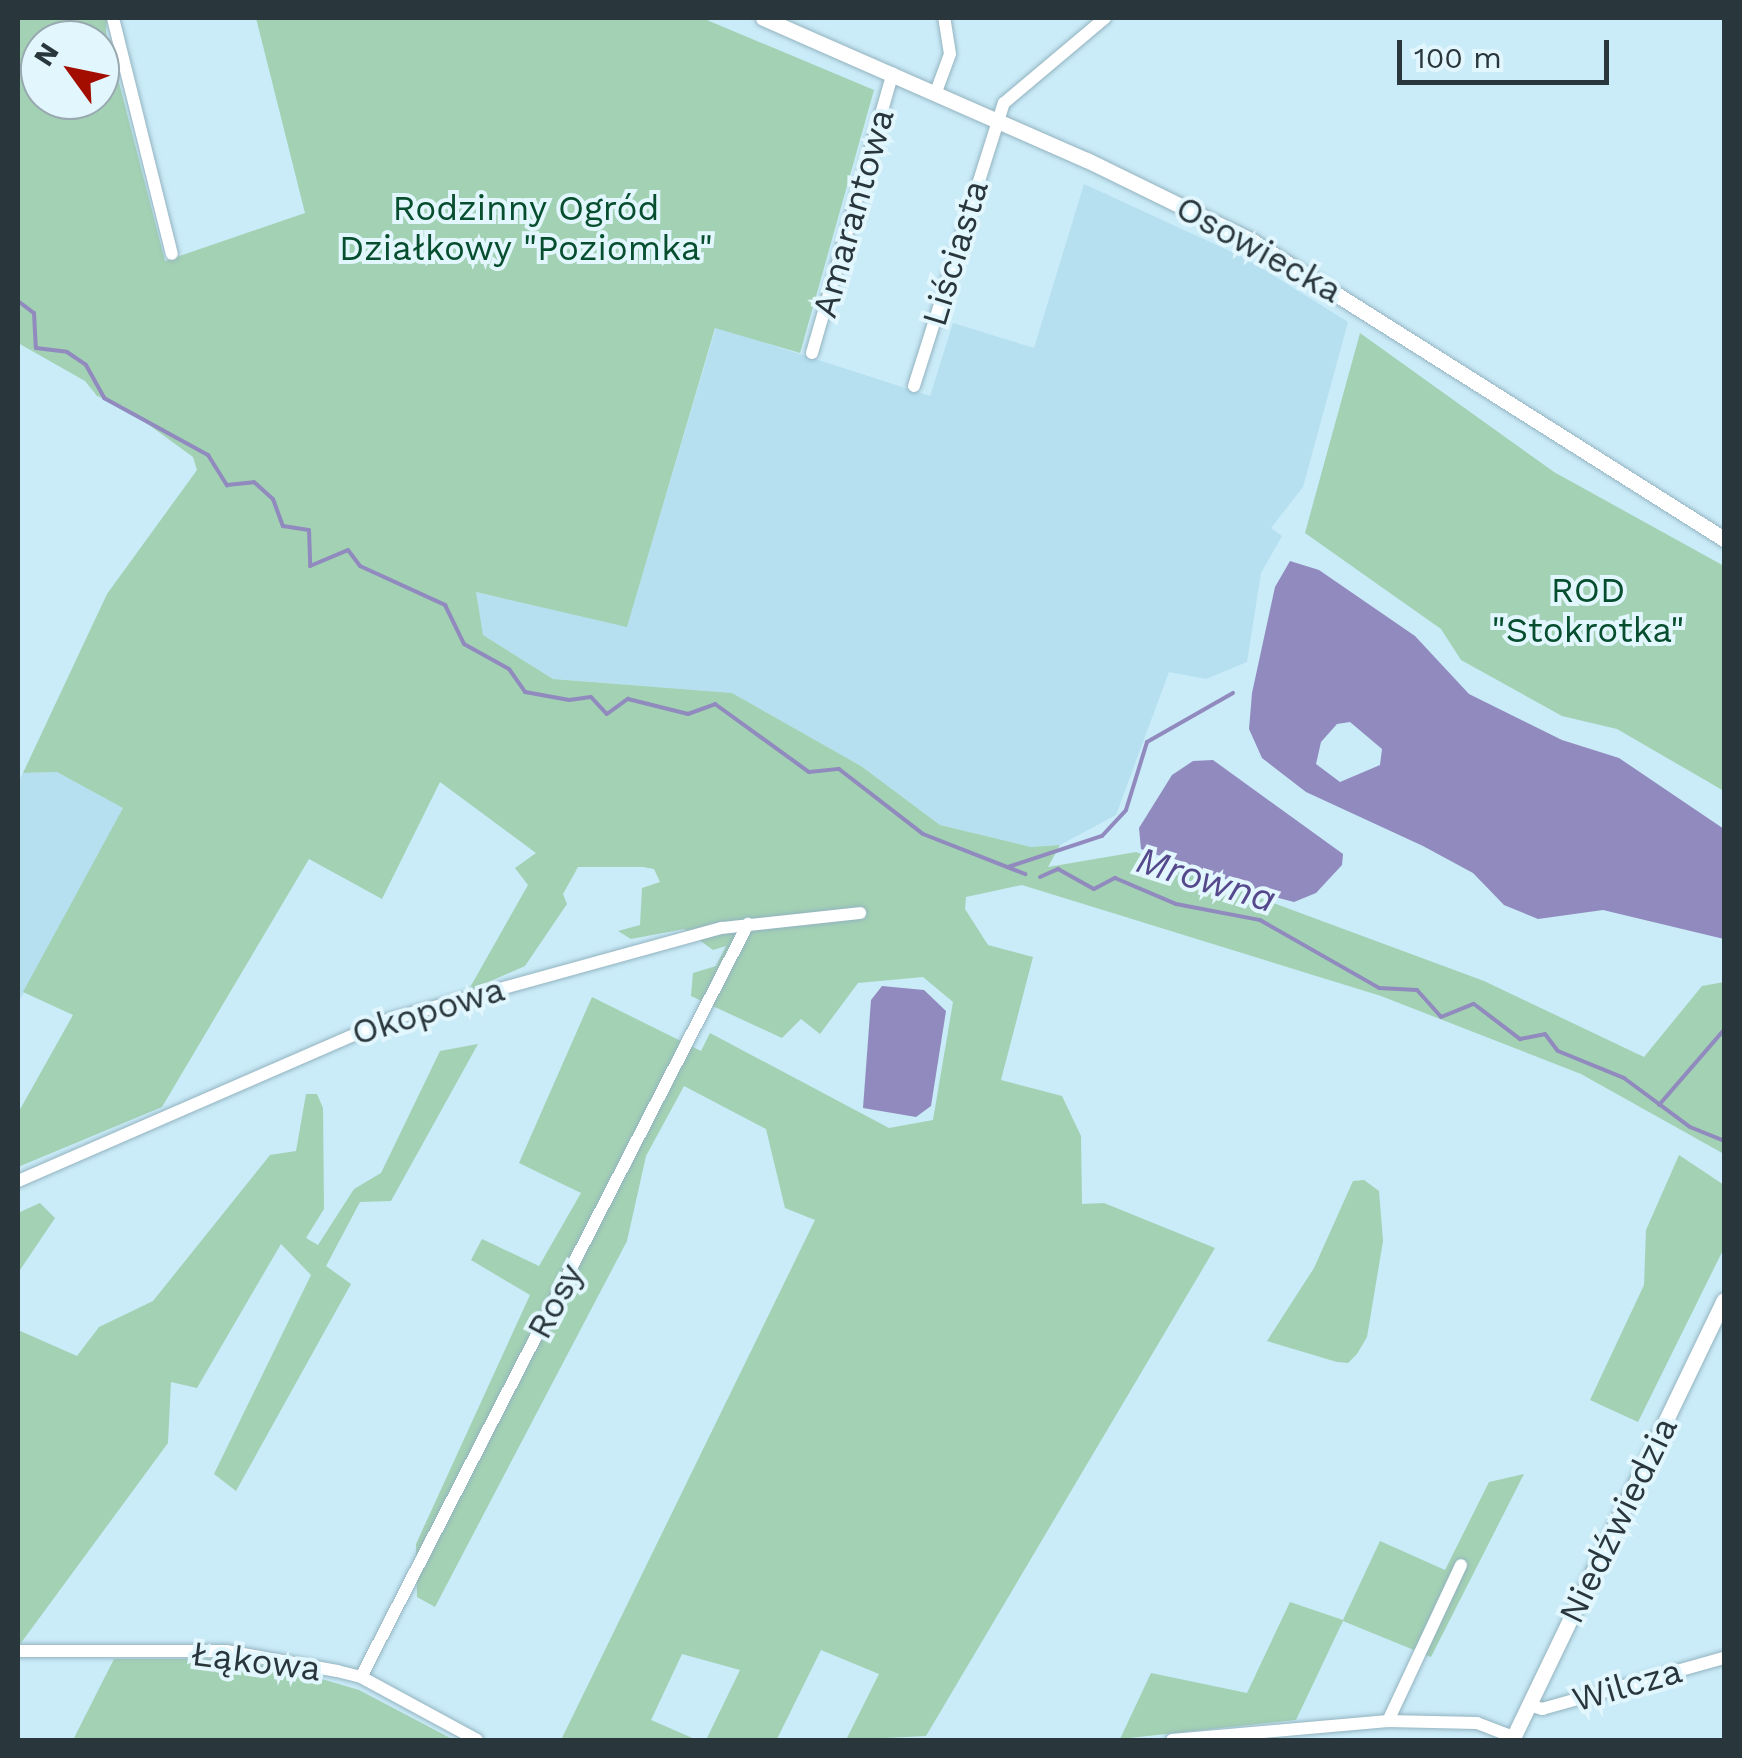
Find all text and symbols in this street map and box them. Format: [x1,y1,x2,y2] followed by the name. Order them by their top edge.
[20,20,120,120] north arrow
[1402,20,1614,82] scale bar
[27,37,66,72] text: N
[1414,40,1502,75] text: 100 m
[803,104,903,322] street label: Amarantowa
[913,175,997,331] street label: Liściasta
[1169,186,1349,312] street label: Osowiecka
[339,187,713,269] park label: Rodzinny Ogród Działkowy "Poziomka"
[1492,569,1684,651] park label: ROD "Stokrotka"
[1131,837,1281,923] water label: Mrowna
[347,968,509,1054] street label: Okopowa
[518,1256,592,1346] street label: Rosy
[1550,1410,1686,1630] street label: Niedźwiedzia
[189,1632,323,1690] street label: Łąkowa
[1567,1649,1687,1721] street label: Wilcza

